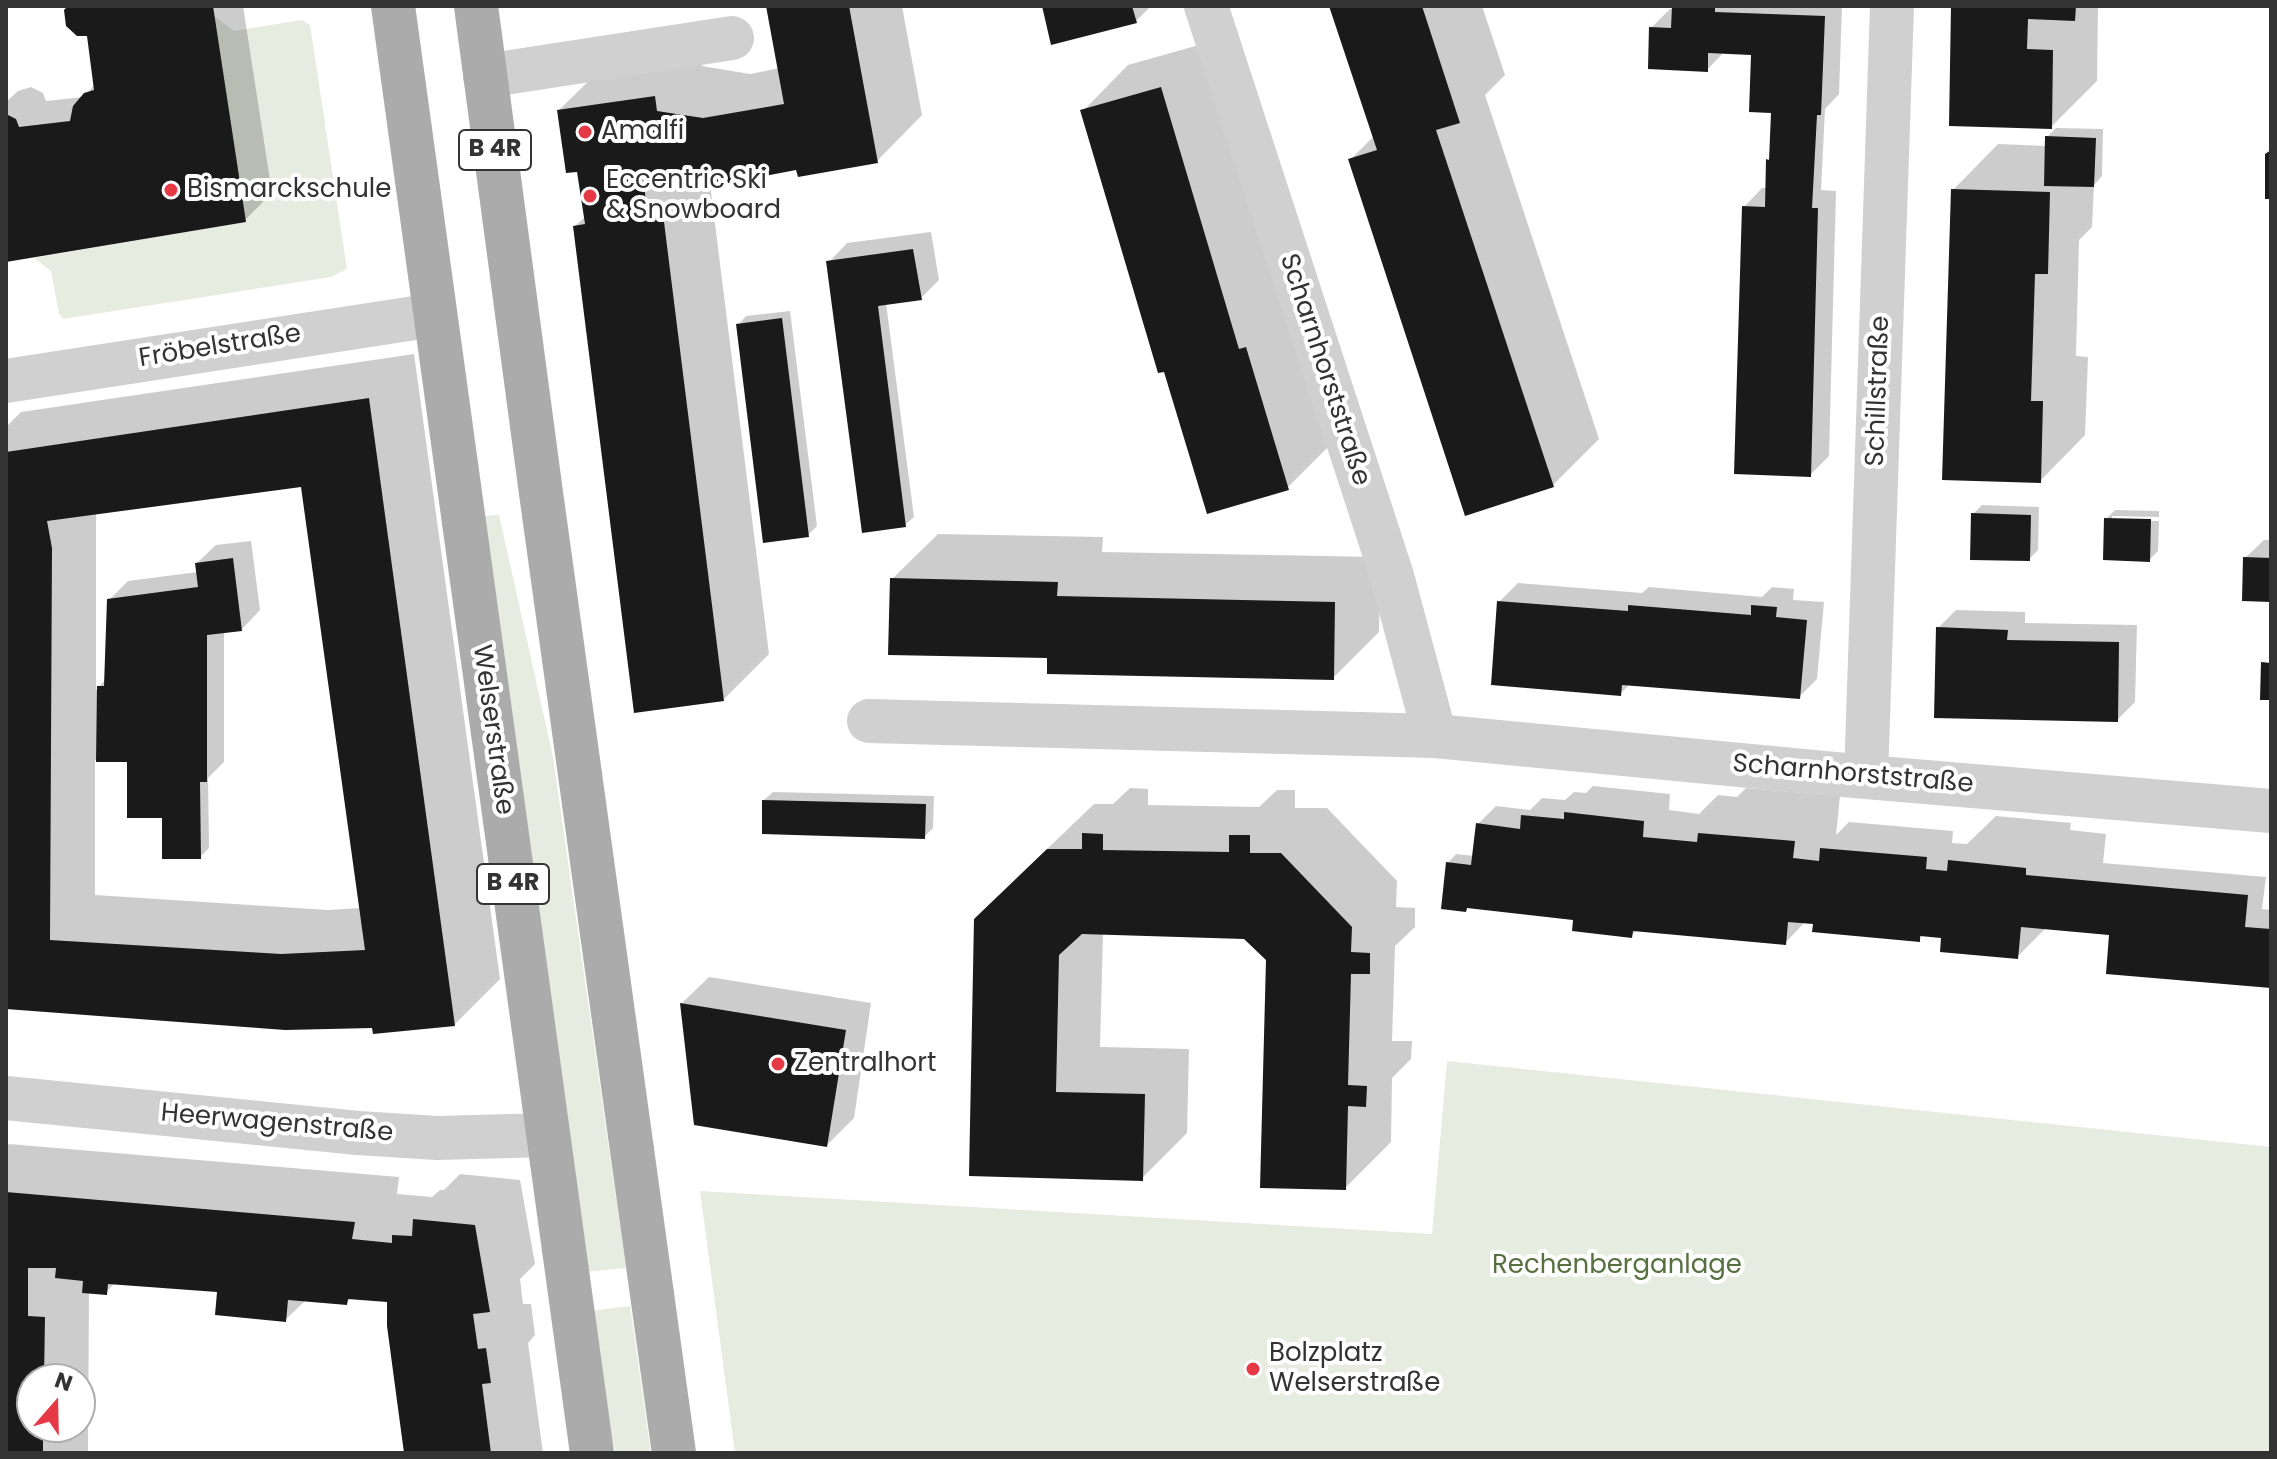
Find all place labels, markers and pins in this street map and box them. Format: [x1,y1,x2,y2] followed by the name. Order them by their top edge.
[601,116,684,148] place label: Amalfi
[576,123,594,141] marker: Amalfi
[606,165,781,226] place label: Eccentric Ski & Snowboard
[187,174,391,206] place label: Bismarckschule
[162,181,180,199] marker: Bismarckschule
[581,187,599,205] marker: Eccentric Ski & Snowboard
[794,1048,936,1080] place label: Zentralhort
[769,1055,787,1073] marker: Zentralhort
[1269,1338,1440,1400] place label: Bolzplatz Welserstraße
[1244,1360,1262,1378] marker: Bolzplatz Welserstraße

